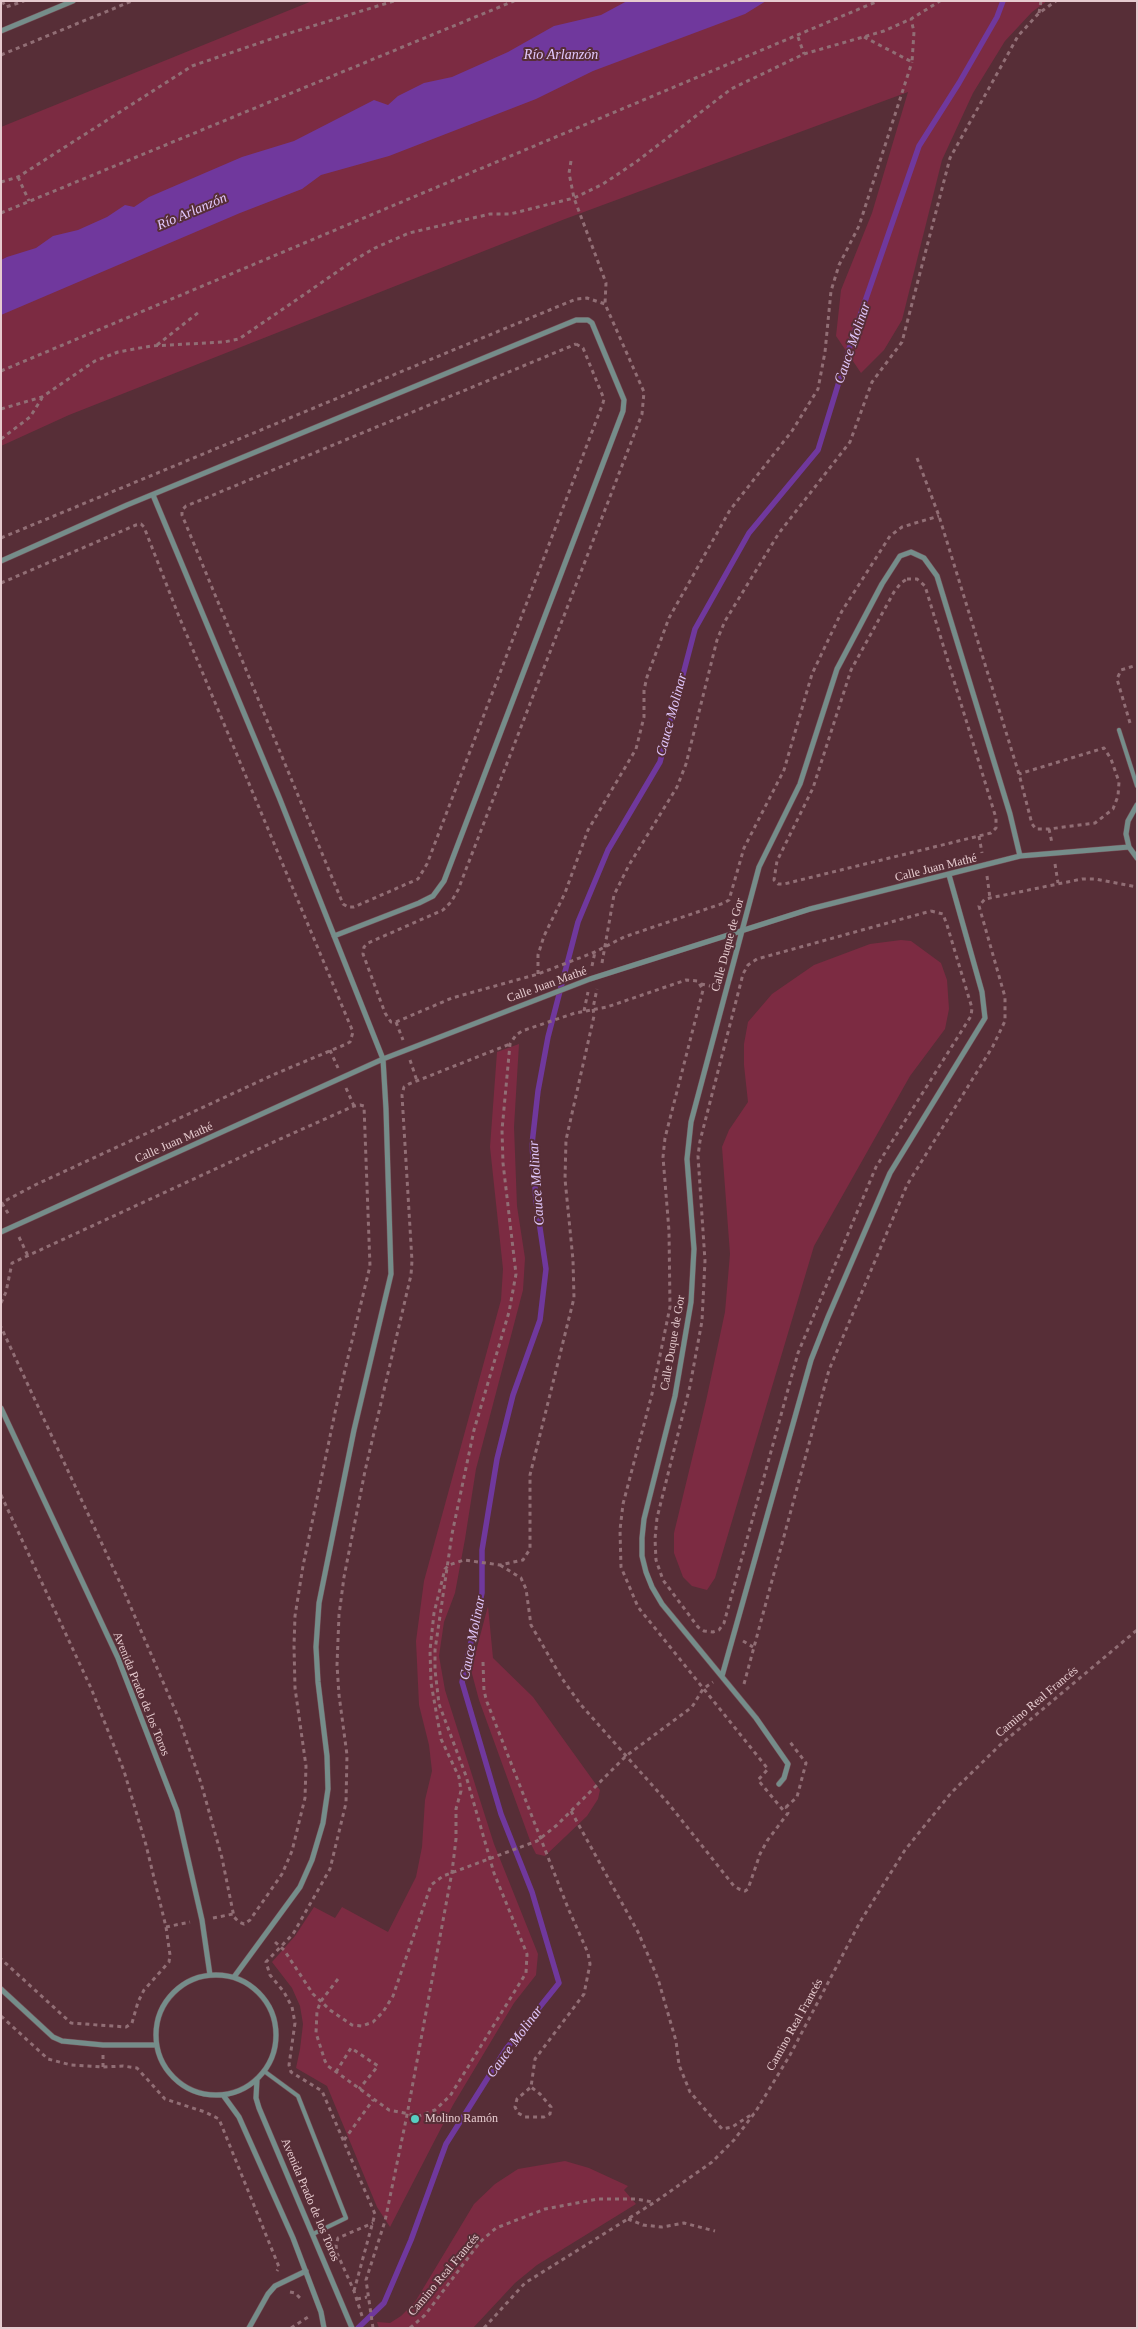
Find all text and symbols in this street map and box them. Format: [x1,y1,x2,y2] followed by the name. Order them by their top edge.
[524,47,598,63] water label: Río Arlanzón
[155,190,229,234] water label: Río Arlanzón
[831,300,875,386] water label: Cauce Molinar
[653,672,691,758] water label: Cauce Molinar
[894,851,978,885] street label: Calle Juan Mathé
[709,897,747,993] street label: Calle Duque de Gor
[505,964,589,1006] street label: Calle Juan Mathé
[133,1119,215,1167] street label: Calle Juan Mathé
[526,1140,548,1226] water label: Cauce Molinar
[658,1294,688,1392] street label: Calle Duque de Gor
[457,1595,489,1681] water label: Cauce Molinar
[110,1630,172,1758] street label: Avenida Prado de los Toros
[993,1663,1081,1741] street label: Camino Real Francés
[764,1976,826,2074] street label: Camino Real Francés
[483,2003,547,2081] water label: Cauce Molinar
[425,2112,498,2126] place label: Molino Ramón
[409,2113,421,2125] marker: Molino Ramón
[278,2136,342,2264] street label: Avenida Prado de los Toros
[405,2231,483,2319] street label: Camino Real Francés

